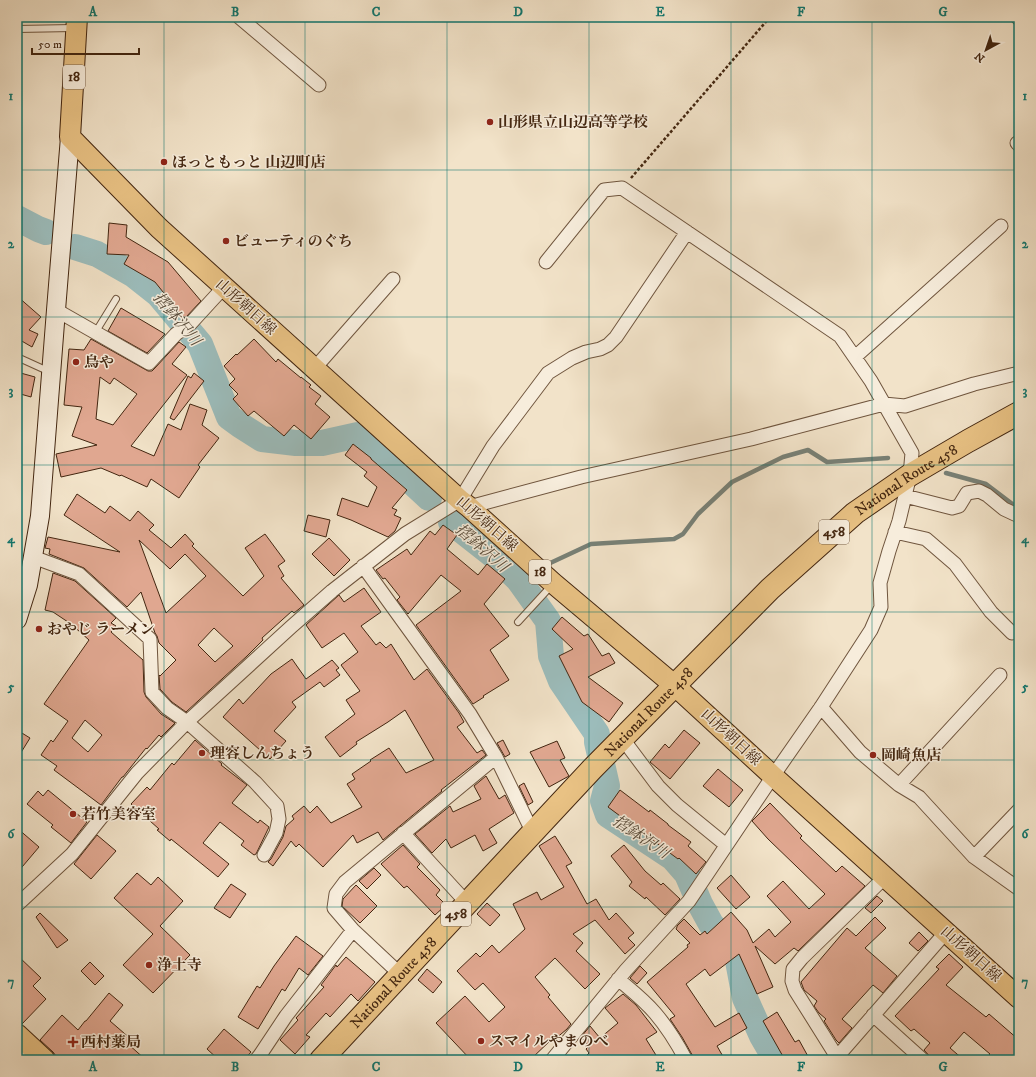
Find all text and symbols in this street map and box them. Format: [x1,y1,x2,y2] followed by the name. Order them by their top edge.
[88,4,98,20] text: A
[231,4,239,20] text: B
[372,4,381,20] text: C
[513,4,523,20] text: D
[655,4,665,20] text: E
[797,4,806,20] text: F
[938,4,948,20] text: G
[32,30,139,56] scale bar
[966,30,1006,70] north arrow
[38,37,62,52] text: 50 m
[972,49,988,65] text: N
[63,65,85,89] road number: 18
[9,88,14,104] text: 1
[1023,88,1028,104] text: 1
[498,113,648,132] place label: 山形県立山辺高等学校
[485,117,495,127] marker: 山形県立山辺高等学校
[172,153,325,172] place label: ほっともっと 山辺町店
[159,157,169,167] marker: ほっともっと 山辺町店
[234,232,353,251] place label: ビューティのぐち
[8,236,15,252] text: 2
[221,236,231,246] marker: ビューティのぐち
[1022,236,1029,252] text: 2
[212,275,280,339] street label: 山形朝日線
[149,288,207,351] water label: 摺鉢沢川
[84,353,114,372] place label: 鳥や
[71,357,81,367] marker: 鳥や
[9,383,14,399] text: 3
[1023,383,1028,399] text: 3
[851,440,961,520] street label: National Route 458
[452,492,522,556] street label: 山形朝日線
[451,519,514,578] water label: 摺鉢沢川
[819,520,849,544] road number: 458
[6,531,15,548] text: 4
[1020,531,1029,548] text: 4
[529,560,551,584] road number: 18
[47,620,154,639] place label: おやじ ラーメン
[34,624,44,634] marker: おやじ ラーメン
[600,663,697,761] street label: National Route 458
[7,679,15,695] text: 5
[1021,679,1029,695] text: 5
[697,704,765,770] street label: 山形朝日線
[210,744,315,763] place label: 理容しんちょう
[881,746,941,765] place label: 岡崎魚店
[197,748,207,758] marker: 理容しんちょう
[868,750,878,760] marker: 岡崎魚店
[81,805,156,824] place label: 若竹美容室
[68,809,78,819] marker: 若竹美容室
[609,811,675,864] water label: 摺鉢沢川
[8,826,16,842] text: 6
[1022,826,1030,842] text: 6
[441,902,471,926] road number: 458
[937,922,1005,986] street label: 山形朝日線
[346,933,441,1032] street label: National Route 458
[157,956,202,975] place label: 浄土寺
[144,960,154,970] marker: 浄土寺
[8,974,15,990] text: 7
[1022,974,1029,990] text: 7
[489,1032,608,1051] place label: スマイルやまのべ
[81,1033,141,1052] place label: 西村薬局
[476,1036,486,1046] marker: スマイルやまのべ
[68,1037,78,1047] marker: 西村薬局
[88,1059,98,1075] text: A
[231,1059,239,1075] text: B
[372,1059,381,1075] text: C
[513,1059,523,1075] text: D
[655,1059,665,1075] text: E
[797,1059,806,1075] text: F
[938,1059,948,1075] text: G

